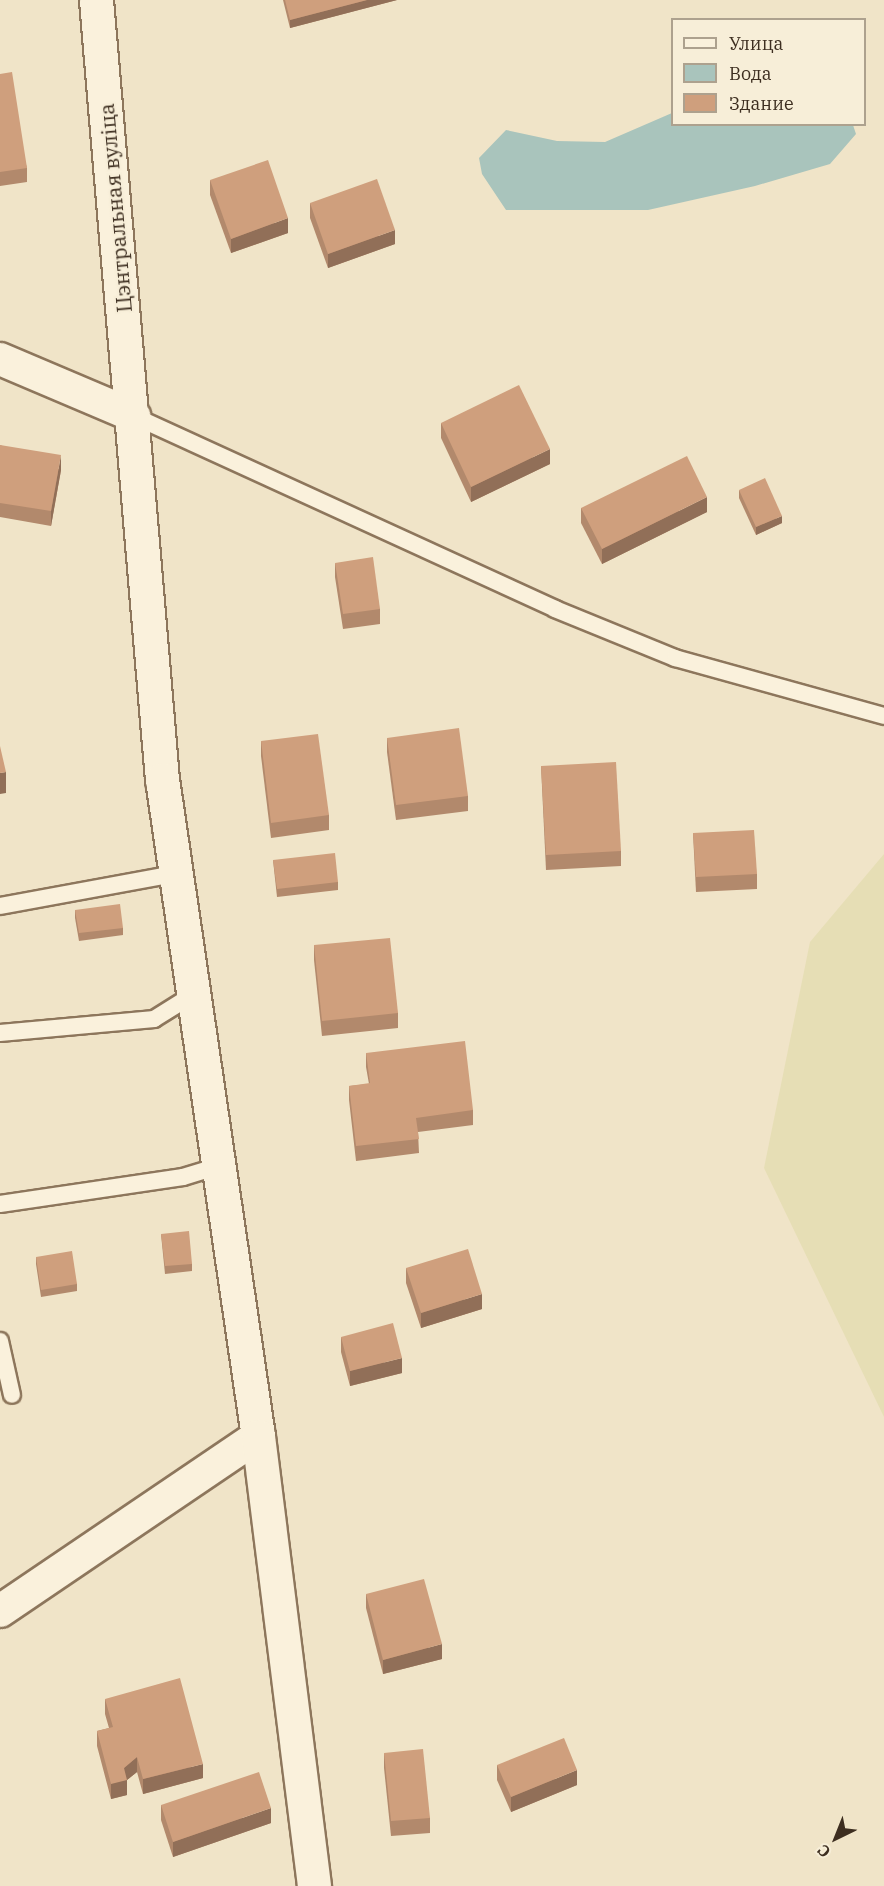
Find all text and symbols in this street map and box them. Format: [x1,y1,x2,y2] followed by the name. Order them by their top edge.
[671,18,866,126] legend
[729,32,783,55] text: Улица
[729,62,772,85] text: Вода
[729,92,794,115] text: Здание
[93,102,137,314] street label: Цэнтральная вуліца
[806,1808,866,1868] north arrow
[813,1840,834,1862] text: С

